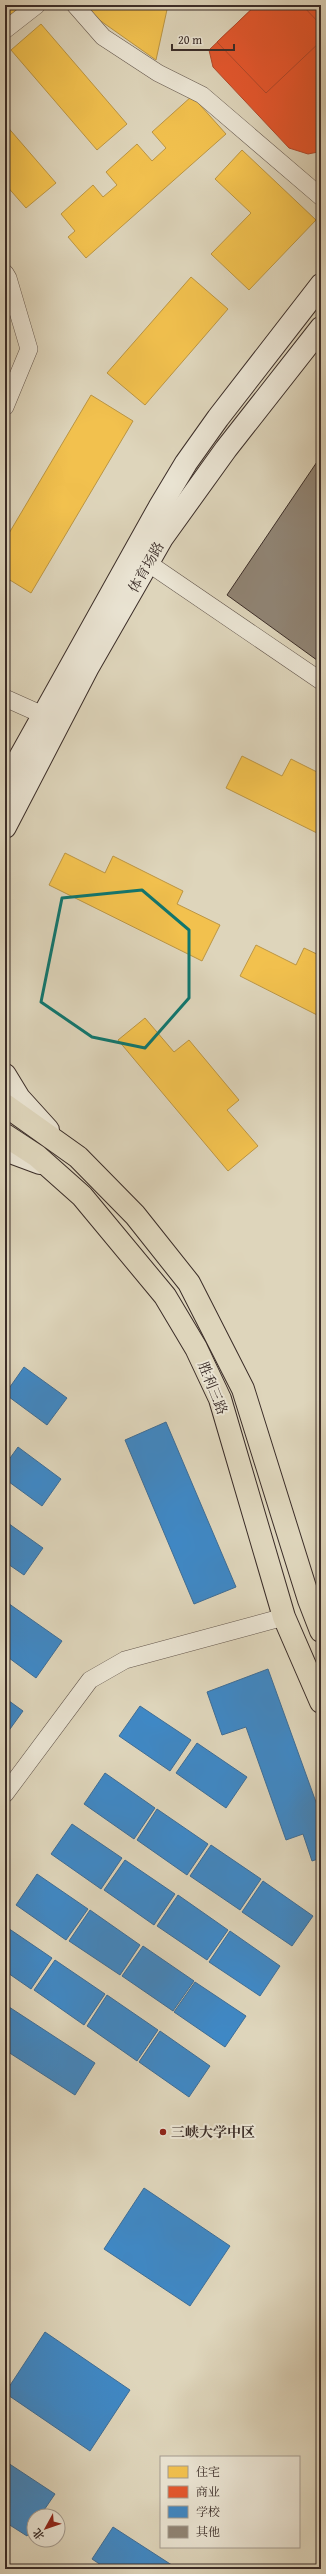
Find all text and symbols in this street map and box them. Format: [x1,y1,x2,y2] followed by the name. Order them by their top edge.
[172,26,234,52] scale bar
[178,31,202,48] text: 20 m
[123,538,169,596] street label: 体育场路
[193,1358,233,1418] street label: 胜利三路
[171,2122,255,2142] place label: 三峡大学中区
[158,2127,168,2137] marker: 三峡大学中区
[160,2456,300,2548] legend
[196,2463,220,2480] text: 住宅
[196,2483,220,2500] text: 商业
[196,2503,220,2520] text: 学校
[26,2508,66,2548] north arrow
[196,2523,220,2540] text: 其他
[29,2525,48,2544] text: 北

